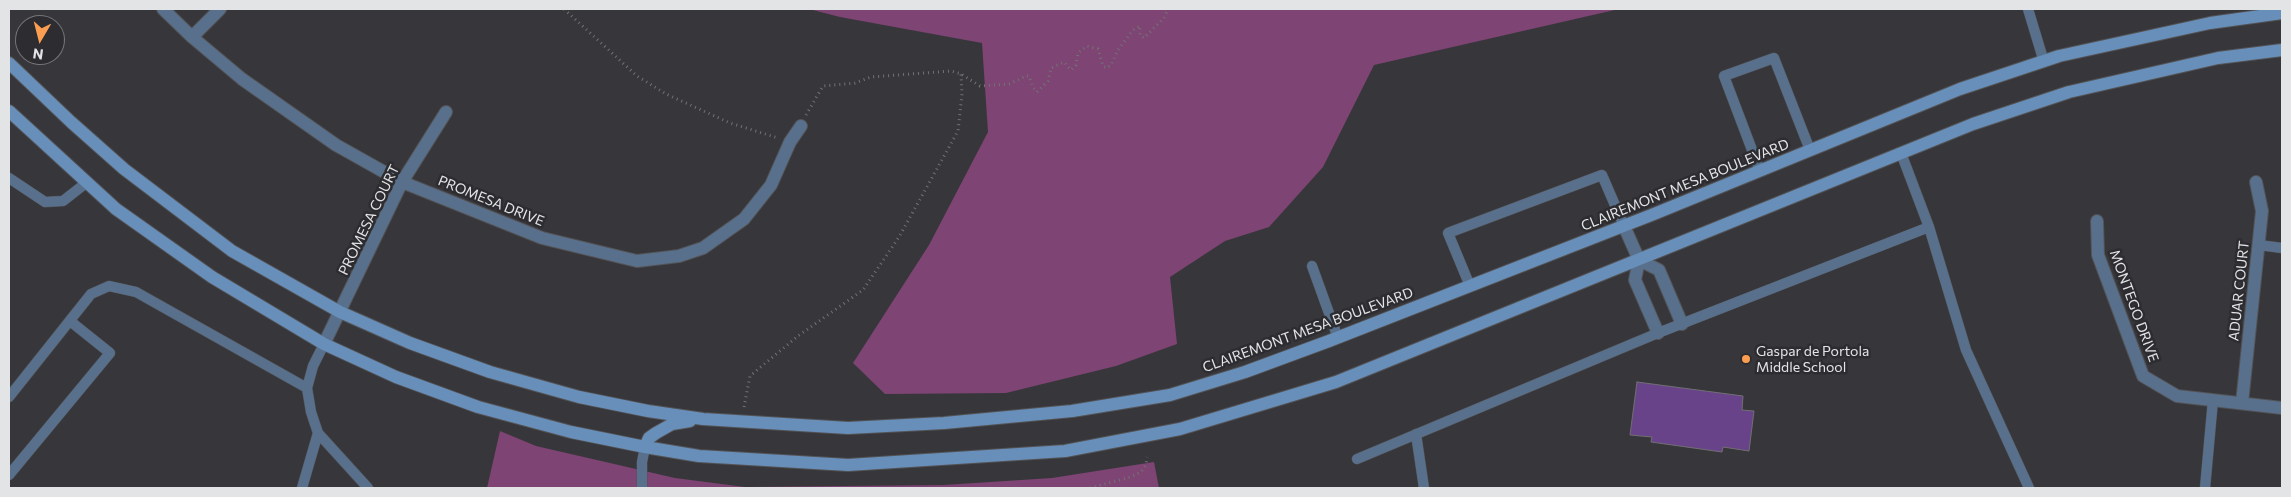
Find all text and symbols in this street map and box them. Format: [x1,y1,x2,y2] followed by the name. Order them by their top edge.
[15,15,65,65] north arrow
[32,45,44,64] text: N
[1579,135,1791,235] street label: CLAIREMONT MESA BOULEVARD
[335,162,403,278] street label: PROMESA COURT
[436,172,546,230] street label: PROMESA DRIVE
[2225,240,2253,342] street label: ADUAR COURT
[2106,248,2162,364] street label: MONTEGO DRIVE
[1200,284,1416,376] street label: CLAIREMONT MESA BOULEVARD
[1756,343,1869,376] place label: Gaspar de Portola Middle School
[1740,353,1752,365] marker: Gaspar de Portola Middle School

